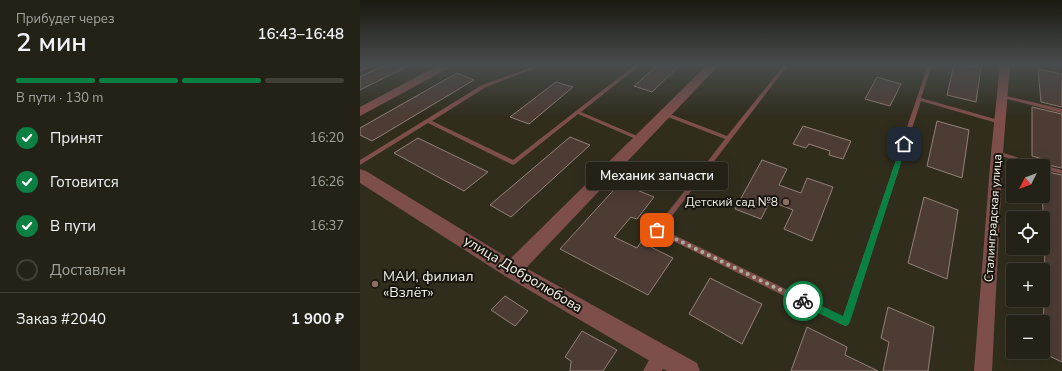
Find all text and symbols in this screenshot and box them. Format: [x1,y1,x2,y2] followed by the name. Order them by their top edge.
[16,10,114,28] text: Прибудет через
[257,24,344,44] text: 16:43–16:48
[16,25,87,60] text: 2 мин
[16,89,103,107] text: В пути · 130 m
[16,127,38,149] icon: check
[887,127,921,161] pin
[50,128,103,148] text: Принят
[310,129,344,147] text: 16:20
[893,133,915,155] icon: home
[981,153,1005,283] street label: Сталинградская улица
[1006,159,1050,203] north arrow
[1006,159,1050,359] map controls
[586,162,728,190] callout: Механик запчасти
[600,167,714,185] text: Механик запчасти
[16,171,38,193] icon: check
[50,172,119,192] text: Готовится
[310,173,344,191] text: 16:26
[685,194,778,210] place label: Детский сад №8
[781,197,791,207] marker: Детский сад №8
[1006,211,1050,255] button: locate
[640,213,674,247] pin
[16,215,38,237] icon: check
[50,216,96,236] text: В пути
[310,217,344,235] text: 16:37
[646,219,668,241] icon: bag
[460,231,586,317] street label: улица Добролюбова
[50,260,126,280] text: Доставлен
[1006,263,1050,307] button: +
[383,267,473,302] place label: МАИ, филиал «Взлёт»
[370,279,380,289] marker: МАИ, филиал «Взлёт»
[783,281,823,321] courier
[792,290,814,312] icon: bike
[16,309,106,329] text: Заказ #2040
[291,309,344,329] text: 1 900 ₽
[1006,315,1050,359] button: −

